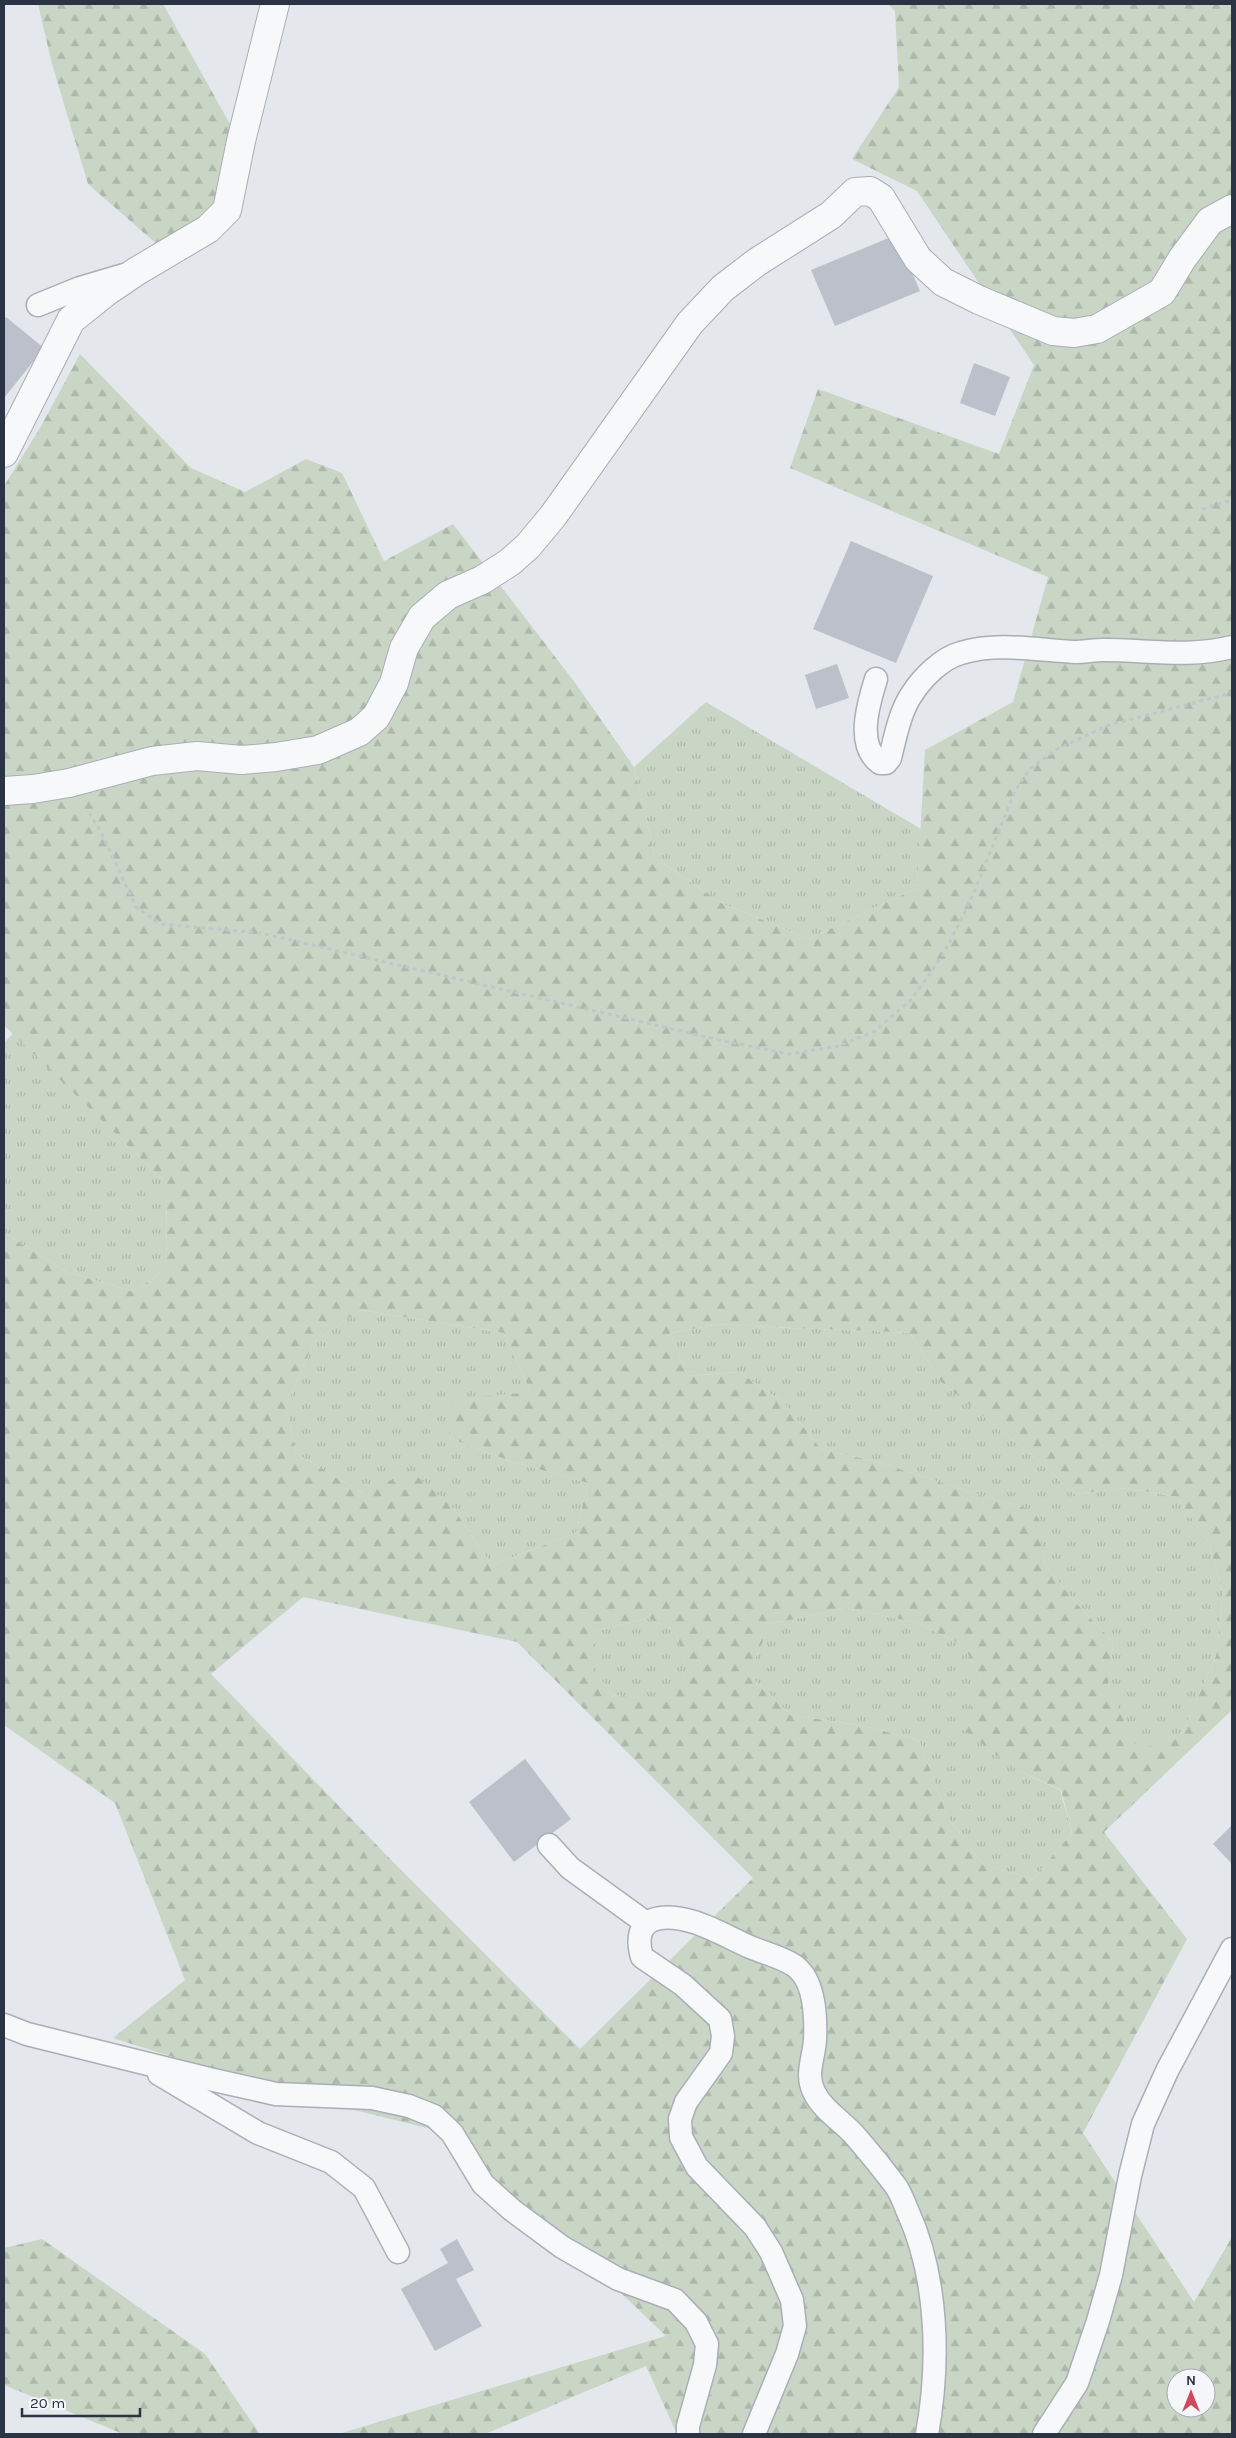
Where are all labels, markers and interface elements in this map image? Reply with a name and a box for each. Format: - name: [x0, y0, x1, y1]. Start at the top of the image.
- north arrow: [1166, 2368, 1216, 2418]
- text: N: [1186, 2372, 1196, 2389]
- scale bar: [22, 2386, 140, 2418]
- text: 20 m: [30, 2394, 65, 2412]

